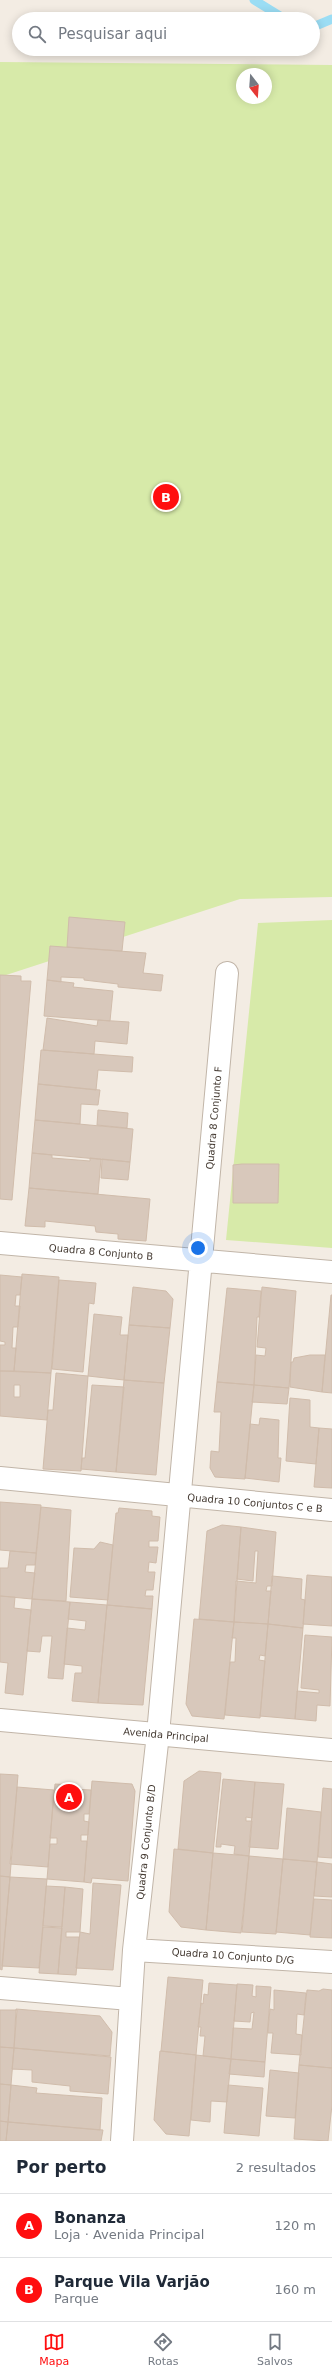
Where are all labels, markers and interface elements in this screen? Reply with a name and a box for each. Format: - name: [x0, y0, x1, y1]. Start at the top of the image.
- search box: [12, 12, 320, 56]
- icon: search: [26, 23, 48, 45]
- text: Pesquisar aqui: [58, 25, 167, 43]
- north arrow: [236, 68, 272, 104]
- pin: B: [153, 482, 179, 512]
- street label: Quadra 8 Conjunto F: [204, 1066, 224, 1170]
- your location: [188, 1238, 208, 1258]
- street label: Quadra 8 Conjunto B: [48, 1242, 154, 1262]
- street label: Quadra 10 Conjuntos C e B: [187, 1492, 323, 1514]
- street label: Avenida Principal: [123, 1726, 209, 1744]
- pin: A: [56, 1782, 82, 1812]
- street label: Quadra 9 Conjunto B/D: [134, 1784, 158, 1900]
- street label: Quadra 10 Conjunto D/G: [171, 1946, 295, 1966]
- text: Por perto: [16, 2157, 106, 2177]
- text: 2 resultados: [236, 2160, 316, 2175]
- text: Bonanza: [54, 2209, 126, 2227]
- text: A: [24, 2218, 34, 2233]
- text: 120 m: [274, 2218, 316, 2233]
- text: Loja · Avenida Principal: [54, 2227, 204, 2242]
- text: Parque Vila Varjão: [54, 2273, 210, 2291]
- text: B: [24, 2282, 34, 2297]
- text: 160 m: [274, 2282, 316, 2297]
- text: Parque: [54, 2291, 99, 2306]
- tab: Mapa: [39, 2331, 69, 2368]
- tab: Rotas: [148, 2331, 178, 2368]
- tab: Salvos: [257, 2331, 293, 2368]

